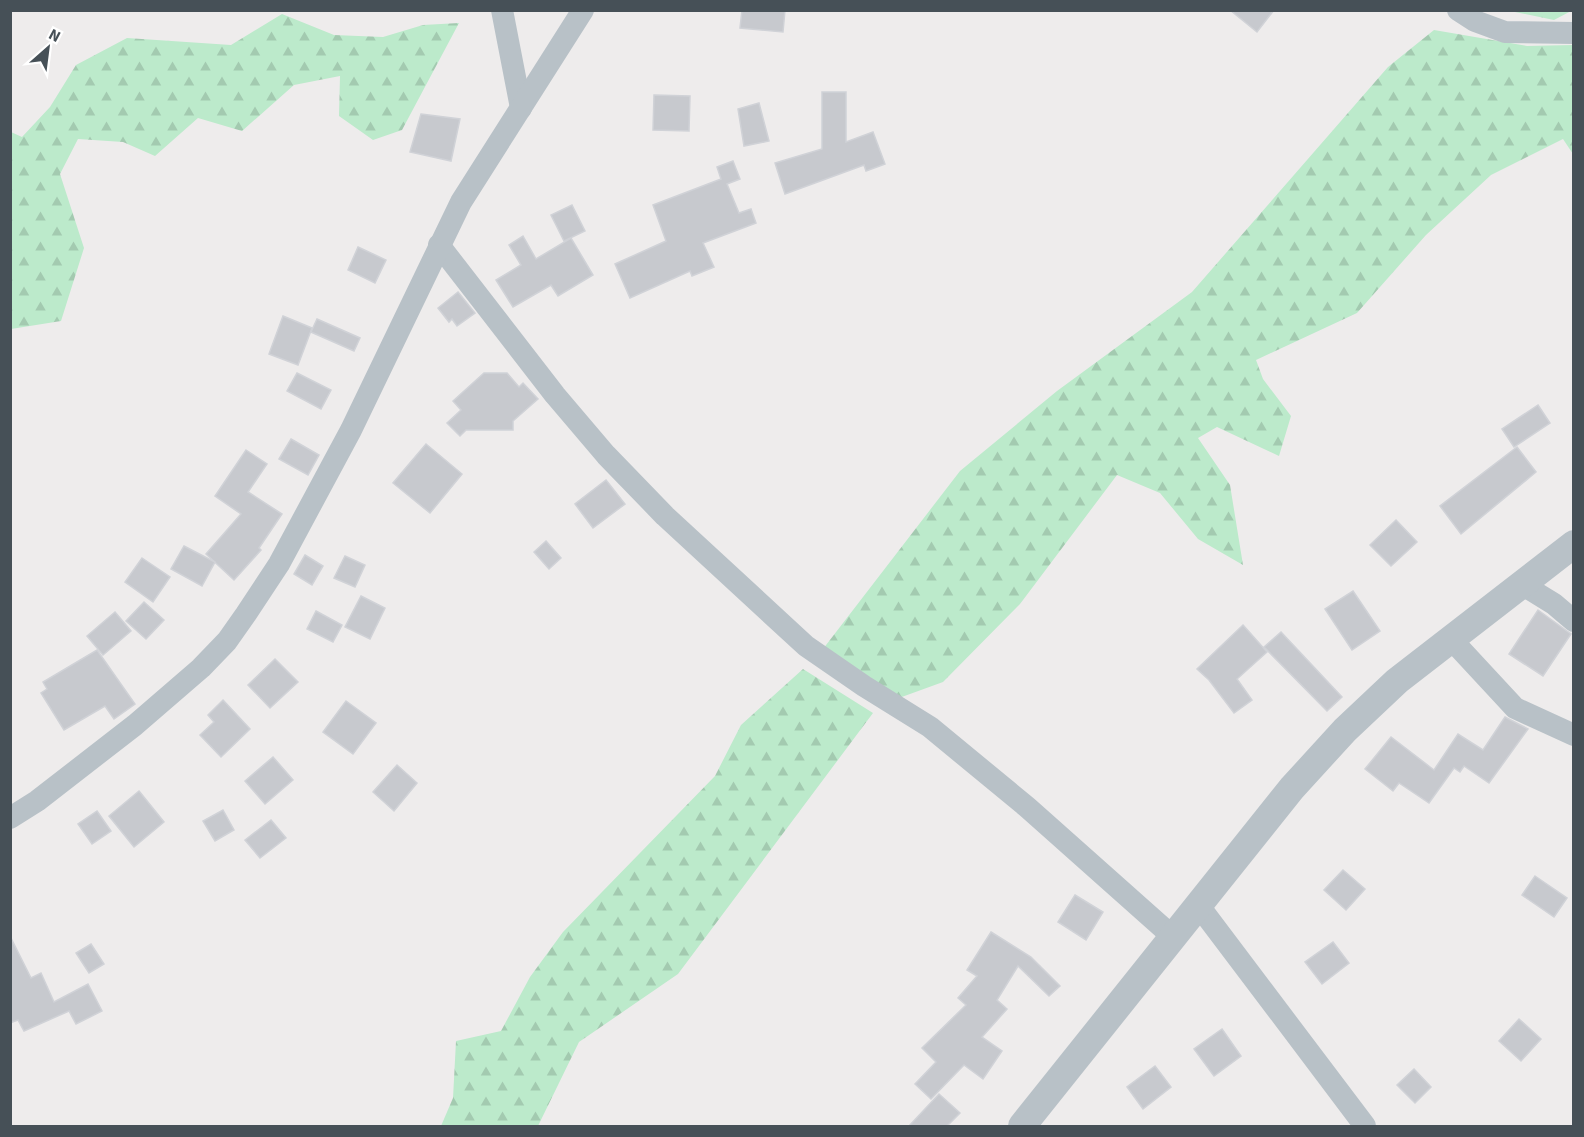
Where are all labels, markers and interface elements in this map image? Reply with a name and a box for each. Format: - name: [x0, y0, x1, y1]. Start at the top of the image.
- north arrow: [18, 18, 78, 78]
- text: N: [45, 23, 64, 48]

